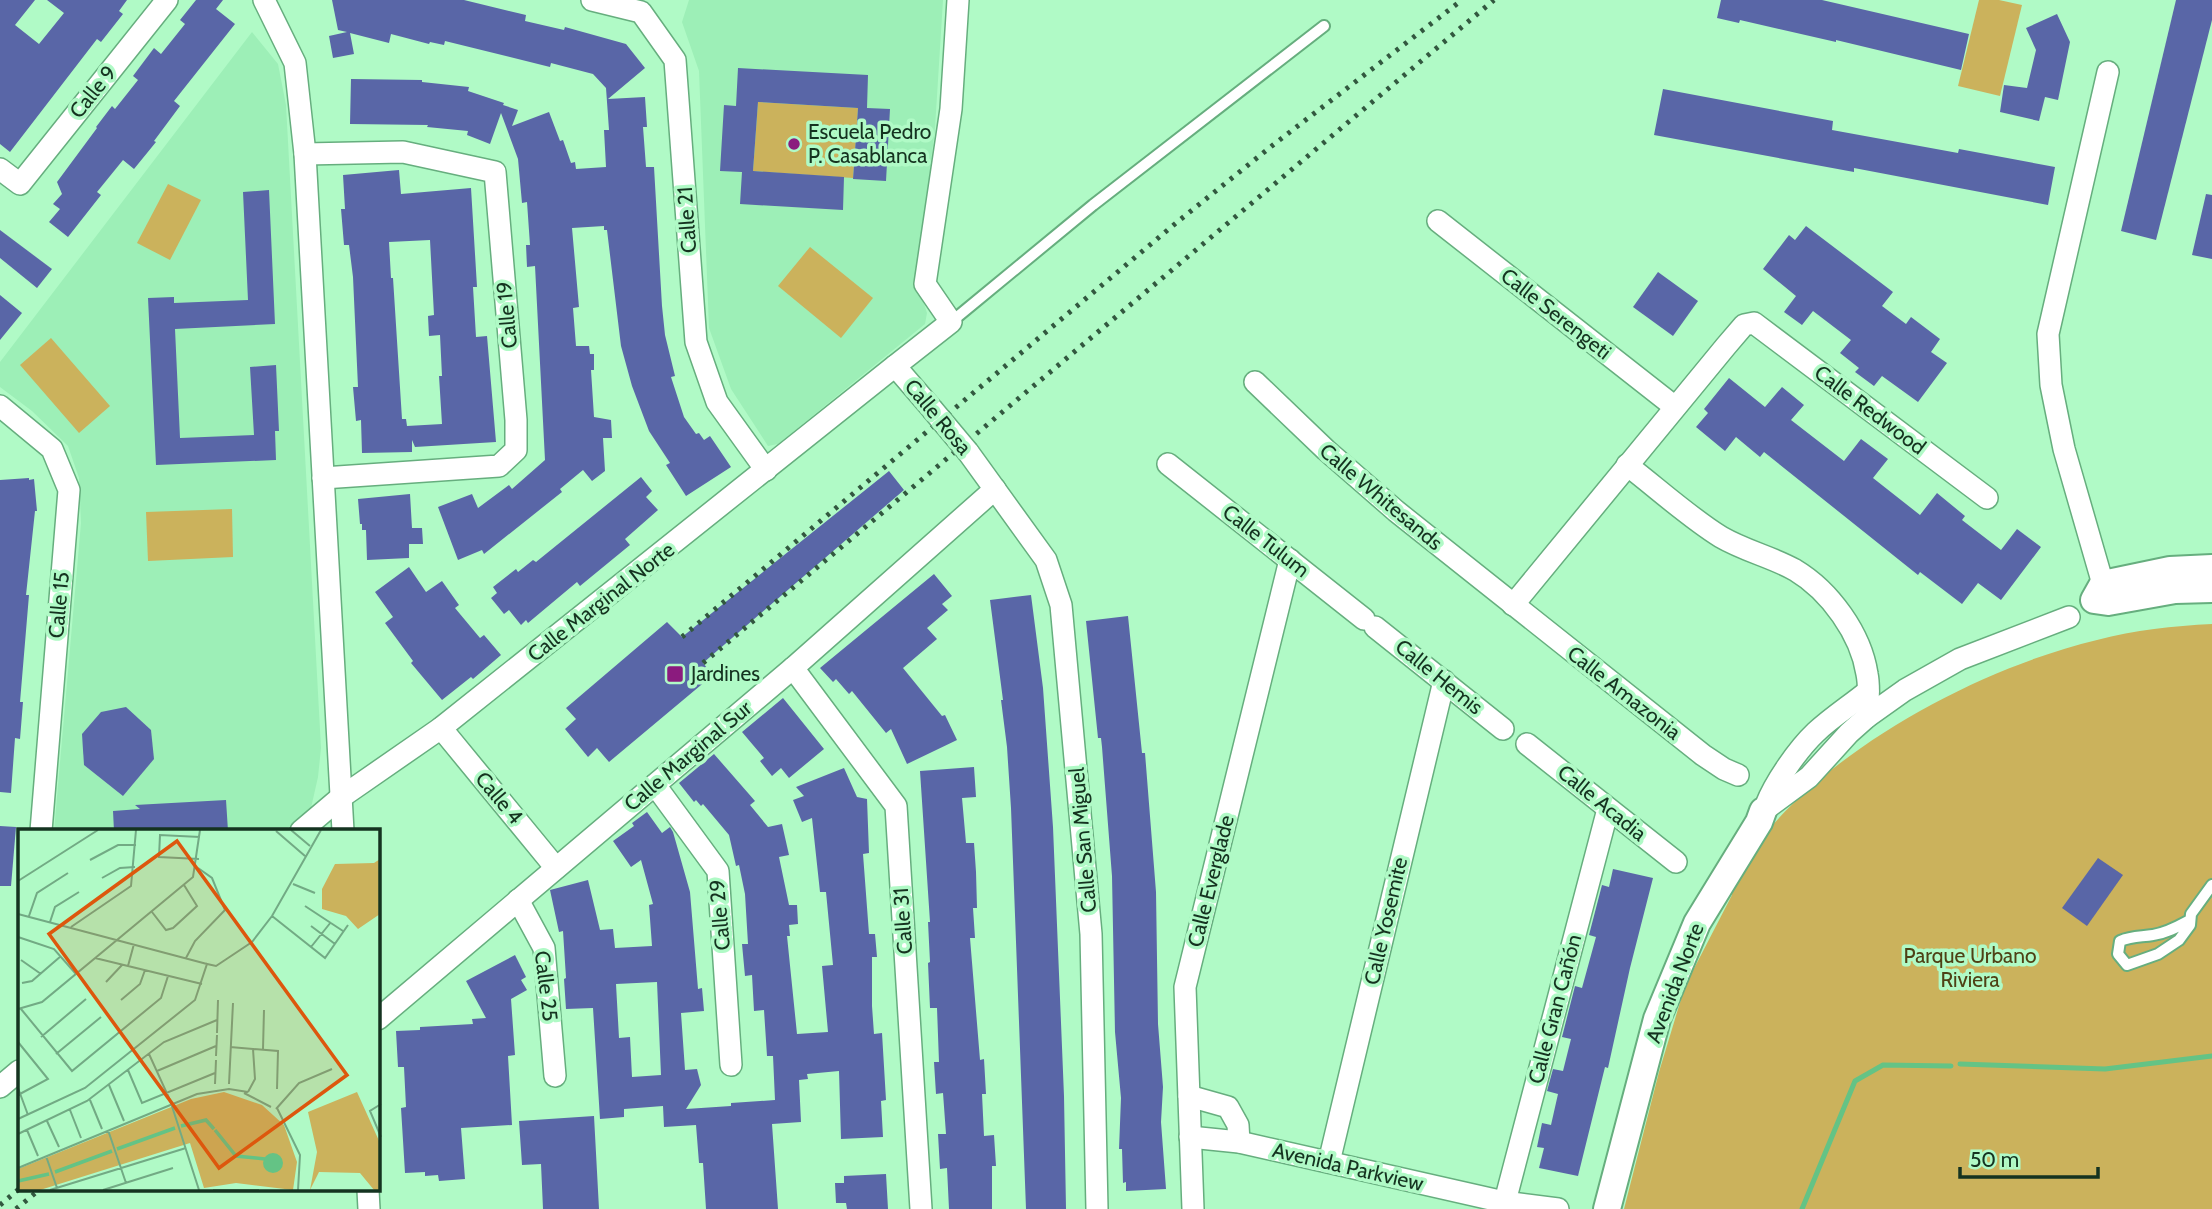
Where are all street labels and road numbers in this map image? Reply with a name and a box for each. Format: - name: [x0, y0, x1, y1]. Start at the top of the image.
- street label: Calle 9: [64, 60, 121, 123]
- street label: Calle 21: [672, 186, 701, 254]
- street label: Calle Serengeti: [1496, 263, 1616, 364]
- street label: Calle 19: [491, 281, 522, 350]
- street label: Calle Redwood: [1810, 360, 1931, 460]
- street label: Calle Rosa: [900, 374, 977, 460]
- street label: Calle Whitesands: [1315, 438, 1448, 555]
- street label: Calle Tulum: [1218, 499, 1315, 582]
- street label: Calle Marginal Norte: [522, 536, 679, 667]
- street label: Calle 15: [43, 571, 74, 639]
- street label: Calle Hemis: [1391, 634, 1488, 720]
- street label: Calle Amazonia: [1563, 641, 1686, 745]
- street label: Calle Marginal Sur: [619, 695, 757, 816]
- street label: Calle Acadia: [1553, 759, 1652, 846]
- street label: Calle 4: [470, 766, 528, 829]
- street label: Calle San Miguel: [1064, 766, 1101, 914]
- street label: Calle Everglade: [1182, 812, 1239, 949]
- street label: Calle Yosemite: [1359, 854, 1412, 987]
- street label: Calle 29: [704, 878, 735, 952]
- street label: Calle 31: [888, 887, 917, 955]
- street label: Avenida Norte: [1640, 919, 1709, 1046]
- street label: Calle Gran Cañón: [1523, 932, 1586, 1086]
- street label: Calle 25: [530, 949, 563, 1023]
- street label: Avenida Parkview: [1270, 1137, 1426, 1196]

